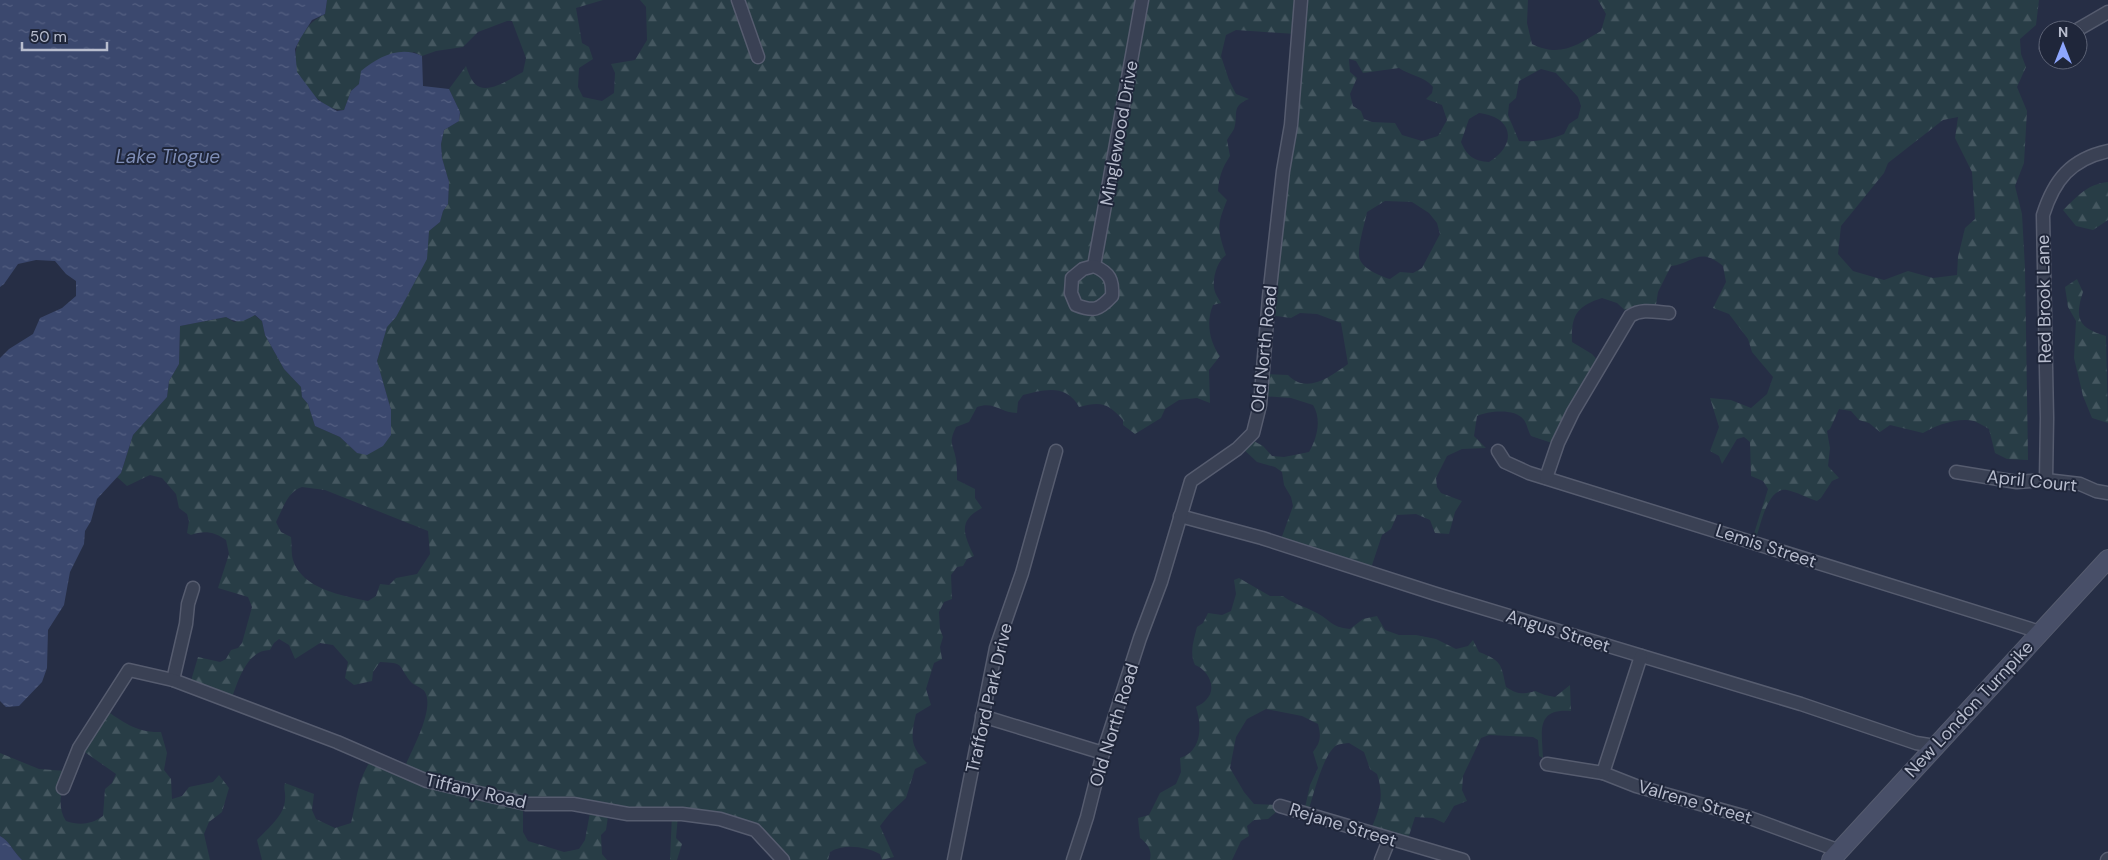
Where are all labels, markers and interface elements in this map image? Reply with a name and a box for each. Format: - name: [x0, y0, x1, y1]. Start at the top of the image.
- scale bar: [22, 20, 108, 52]
- north arrow: [2038, 20, 2088, 70]
- text: N: [2058, 23, 2068, 41]
- text: 50 m: [30, 27, 67, 47]
- street label: Minglewood Drive: [1094, 58, 1144, 208]
- water label: Lake Tiogue: [116, 144, 220, 169]
- street label: Red Brook Lane: [2031, 234, 2057, 364]
- street label: Old North Road: [1245, 284, 1283, 414]
- street label: April Court: [1986, 464, 2078, 498]
- street label: Lemis Street: [1713, 518, 1819, 574]
- street label: Angus Street: [1503, 604, 1613, 658]
- street label: Trafford Park Drive: [960, 621, 1018, 775]
- street label: New London Turnpike: [1899, 635, 2039, 783]
- street label: Old North Road: [1084, 660, 1144, 790]
- street label: Tiffany Road: [423, 768, 529, 814]
- street label: Valrene Street: [1635, 774, 1755, 830]
- street label: Rejane Street: [1286, 797, 1400, 853]

